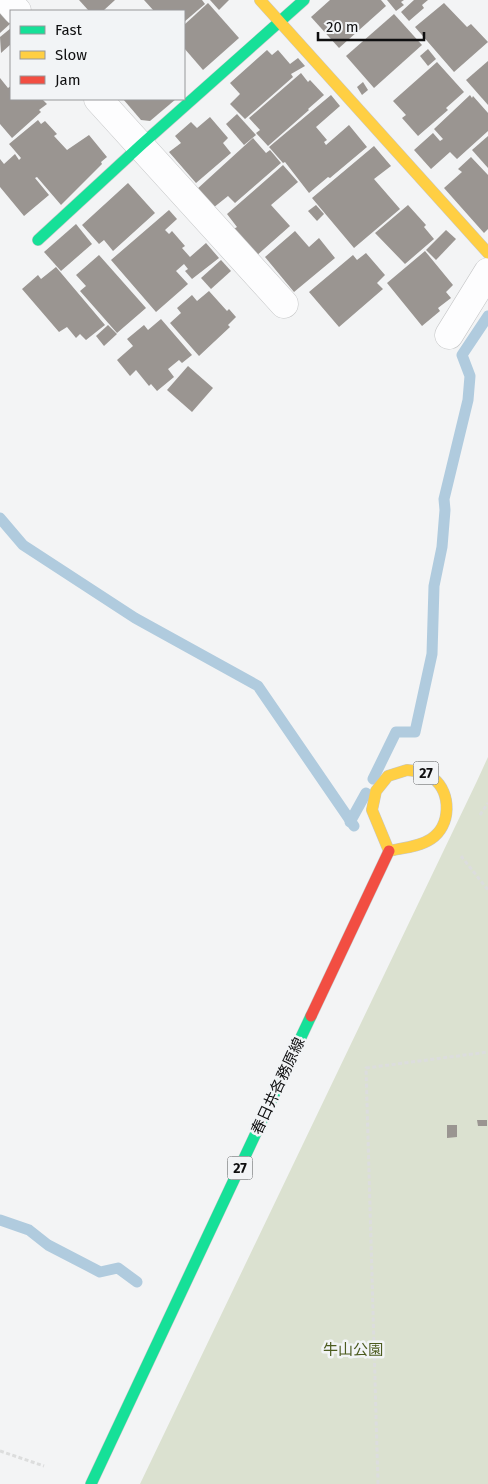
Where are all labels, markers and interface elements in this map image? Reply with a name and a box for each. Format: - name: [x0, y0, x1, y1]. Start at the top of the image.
- legend: [10, 10, 185, 100]
- scale bar: [318, 10, 424, 42]
- text: 20 m: [326, 18, 359, 36]
- text: Fast: [55, 21, 82, 39]
- text: Slow: [55, 46, 87, 64]
- text: Jam: [55, 71, 81, 89]
- road number: 27: [414, 761, 438, 784]
- street label: 春日井各務原線: [248, 1035, 308, 1137]
- road number: 27: [228, 1156, 252, 1180]
- park label: 牛山公園: [323, 1341, 383, 1359]

